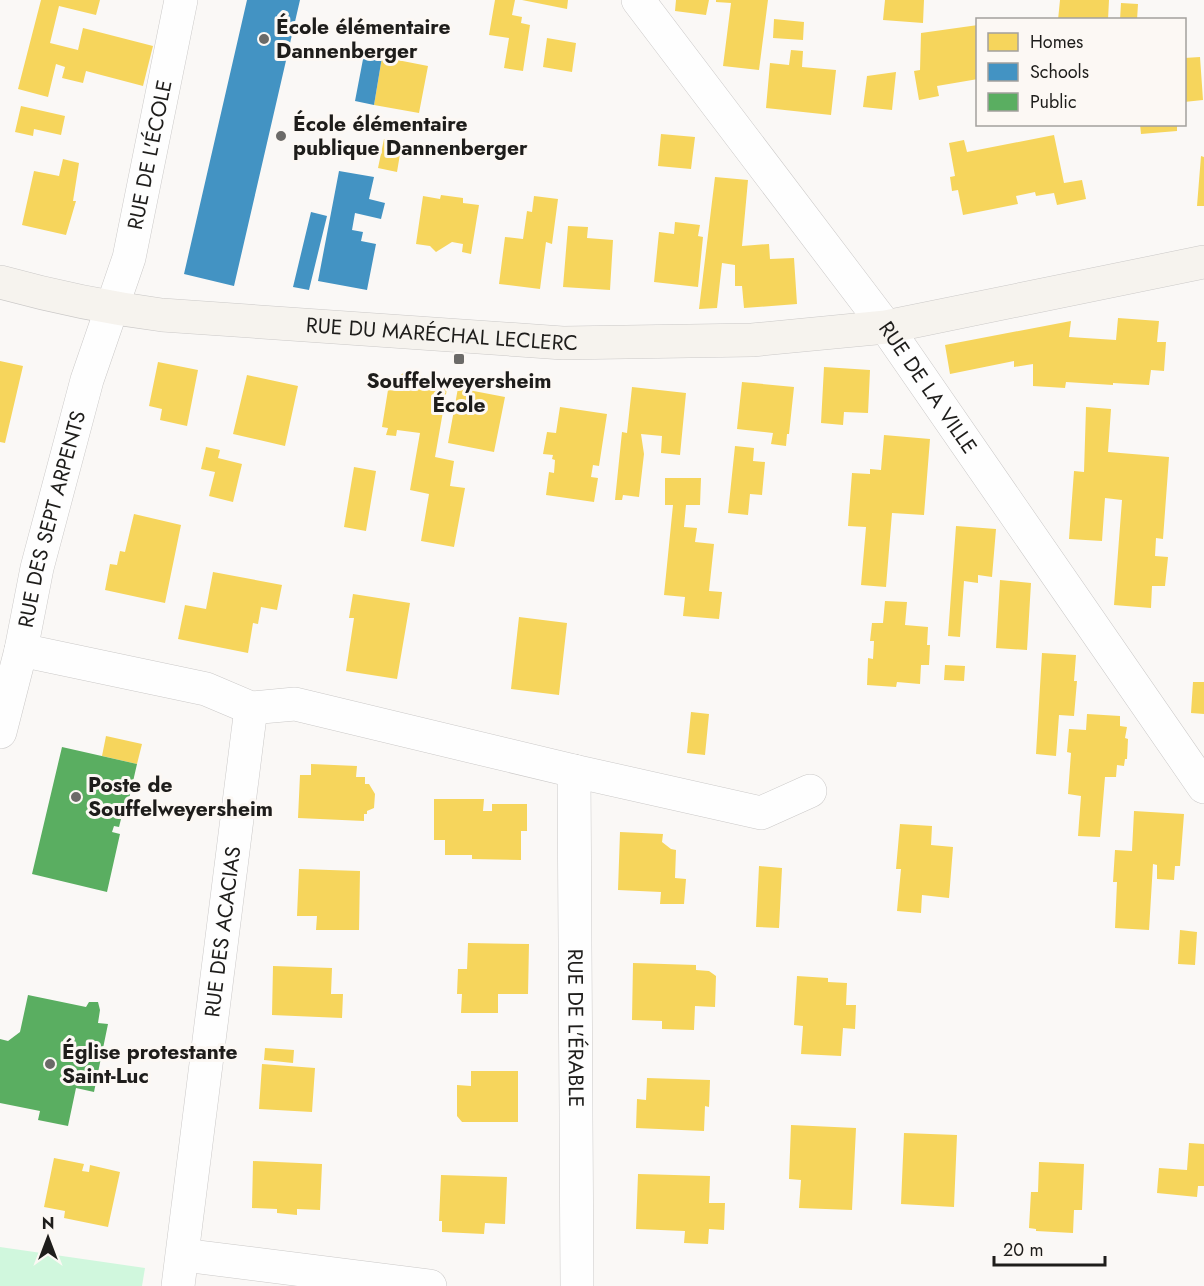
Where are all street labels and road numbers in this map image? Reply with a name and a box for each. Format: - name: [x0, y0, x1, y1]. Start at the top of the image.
- street label: RUE DE L'ÉCOLE: [120, 77, 180, 232]
- street label: RUE DU MARÉCHAL LECLERC: [305, 310, 578, 358]
- street label: RUE DE LA VILLE: [872, 315, 984, 460]
- street label: RUE DES SEPT ARPENTS: [11, 407, 93, 630]
- street label: RUE DES ACACIAS: [197, 845, 248, 1019]
- street label: RUE DE L'ÉRABLE: [560, 949, 591, 1107]

